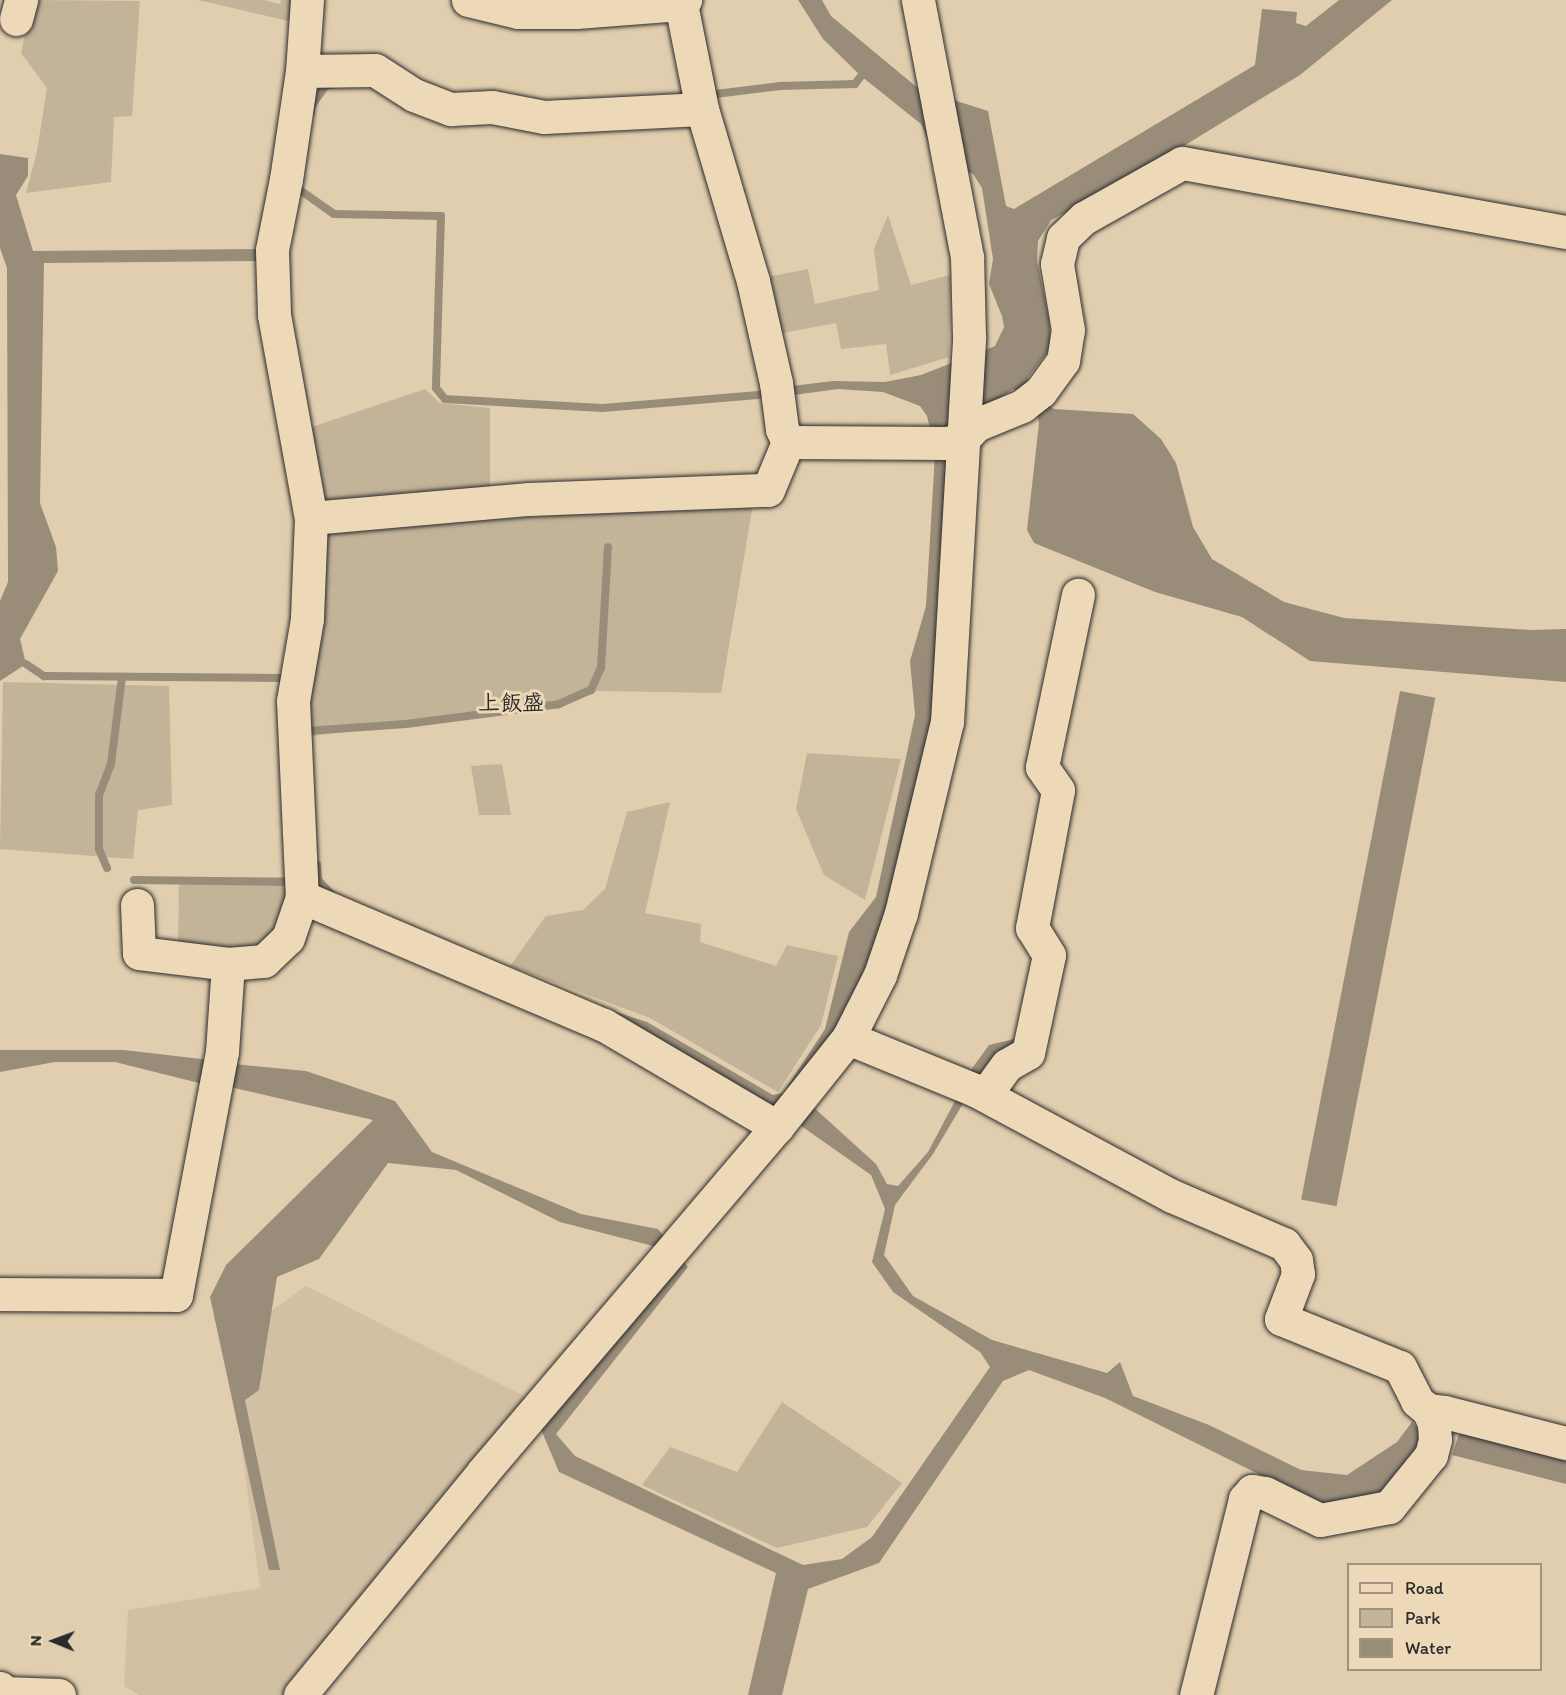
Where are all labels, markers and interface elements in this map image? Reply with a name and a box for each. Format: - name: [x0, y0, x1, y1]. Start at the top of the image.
- district label: 上飯盛: [478, 690, 544, 716]
- legend: [1347, 1563, 1542, 1671]
- text: Road: [1405, 1577, 1444, 1599]
- text: Park: [1405, 1607, 1440, 1629]
- north arrow: [24, 1611, 84, 1671]
- text: N: [26, 1635, 45, 1646]
- text: Water: [1405, 1637, 1451, 1659]

